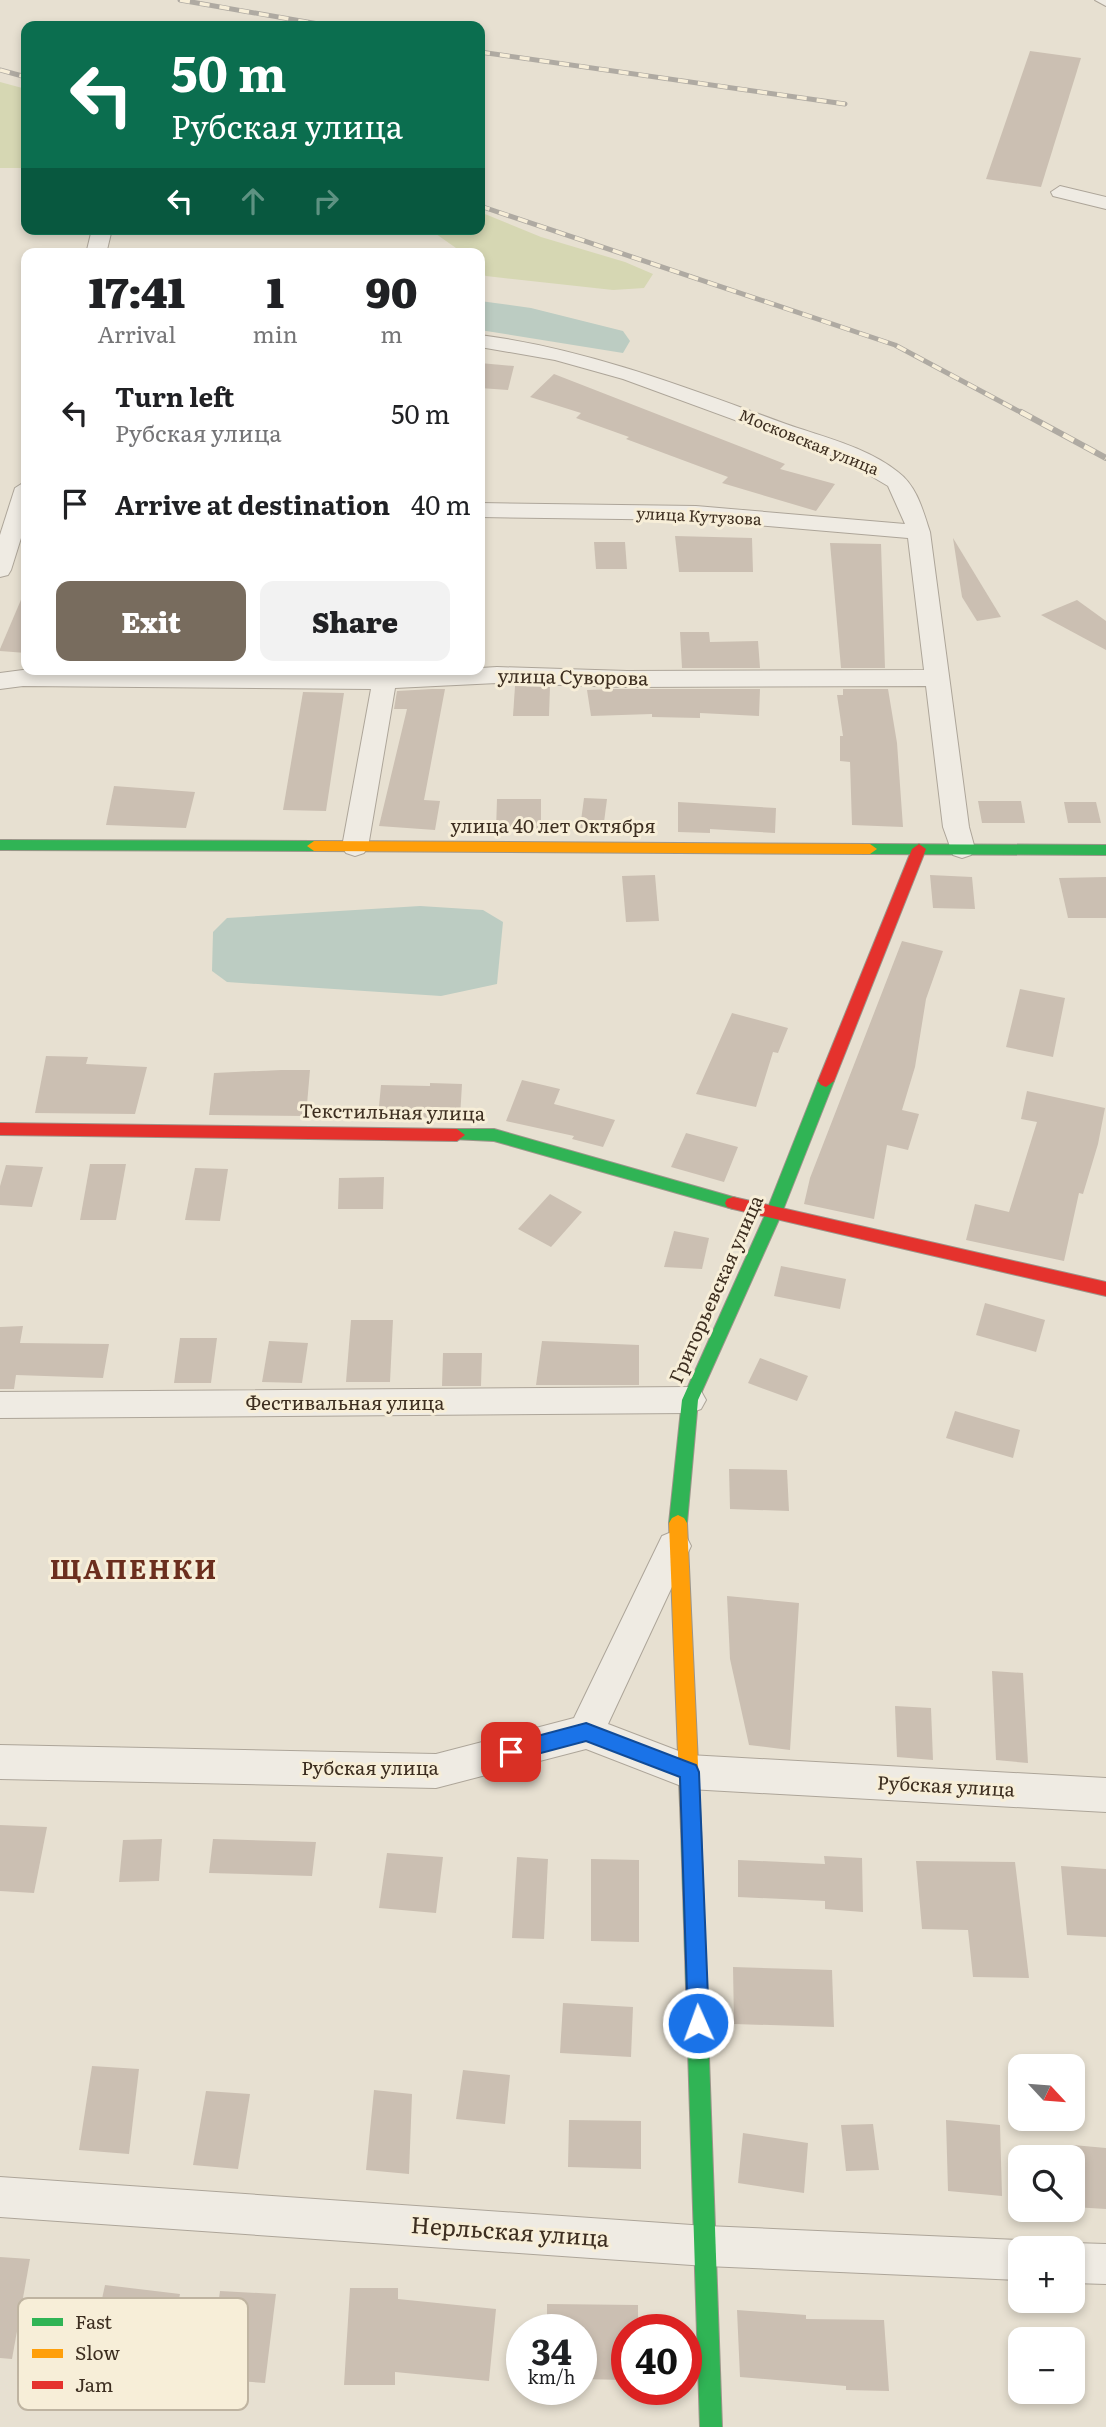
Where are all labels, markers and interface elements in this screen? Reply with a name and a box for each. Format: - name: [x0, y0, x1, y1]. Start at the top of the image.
- text: 50 m: [171, 34, 287, 107]
- icon: left: [56, 49, 147, 140]
- text: Рубская улица: [171, 101, 403, 149]
- icon: left: [161, 182, 199, 220]
- icon: ahead: [234, 182, 272, 220]
- icon: right: [307, 182, 345, 220]
- text: 17:41: [88, 259, 185, 321]
- text: 1: [266, 259, 284, 321]
- text: 90: [365, 259, 418, 321]
- text: Arrival: [98, 316, 176, 350]
- text: min: [253, 316, 298, 350]
- text: m: [380, 316, 403, 350]
- text: Turn left: [115, 376, 234, 415]
- text: 50 m: [391, 393, 450, 432]
- icon: left: [56, 394, 94, 432]
- street label: Московская улица: [736, 402, 883, 480]
- text: Рубская улица: [115, 415, 282, 449]
- text: Arrive at destination: [115, 484, 390, 523]
- text: 40 m: [411, 484, 471, 523]
- icon: arrive: [56, 485, 94, 523]
- street label: улица Кутузова: [636, 500, 763, 530]
- button: Exit: [56, 581, 246, 661]
- button: Share: [260, 581, 450, 661]
- street label: улица Суворова: [497, 661, 649, 691]
- street label: улица 40 лет Октября: [450, 811, 656, 839]
- street label: Текстильная улица: [299, 1095, 486, 1127]
- street label: Григорьевская улица: [661, 1189, 770, 1387]
- street label: Фестивальная улица: [245, 1388, 445, 1416]
- district label: ЩАПЕНКИ: [50, 1548, 218, 1587]
- pin: [481, 1722, 541, 1782]
- icon: arrive: [492, 1733, 530, 1771]
- street label: Рубская улица: [301, 1753, 440, 1781]
- street label: Рубская улица: [877, 1767, 1016, 1803]
- position arrow: [661, 1986, 735, 2060]
- north arrow: [1008, 2054, 1085, 2132]
- map controls: [1008, 2054, 1085, 2404]
- button: search: [1008, 2145, 1085, 2222]
- street label: Нерльская улица: [410, 2206, 611, 2254]
- button: +: [1008, 2236, 1085, 2313]
- legend: [18, 2298, 248, 2410]
- text: Fast: [75, 2307, 112, 2335]
- speed limit sign: 40: [611, 2314, 702, 2405]
- text: 34: [531, 2324, 572, 2376]
- button: −: [1008, 2327, 1085, 2404]
- text: Slow: [75, 2338, 120, 2366]
- text: km/h: [528, 2363, 575, 2390]
- text: Jam: [75, 2370, 113, 2398]

